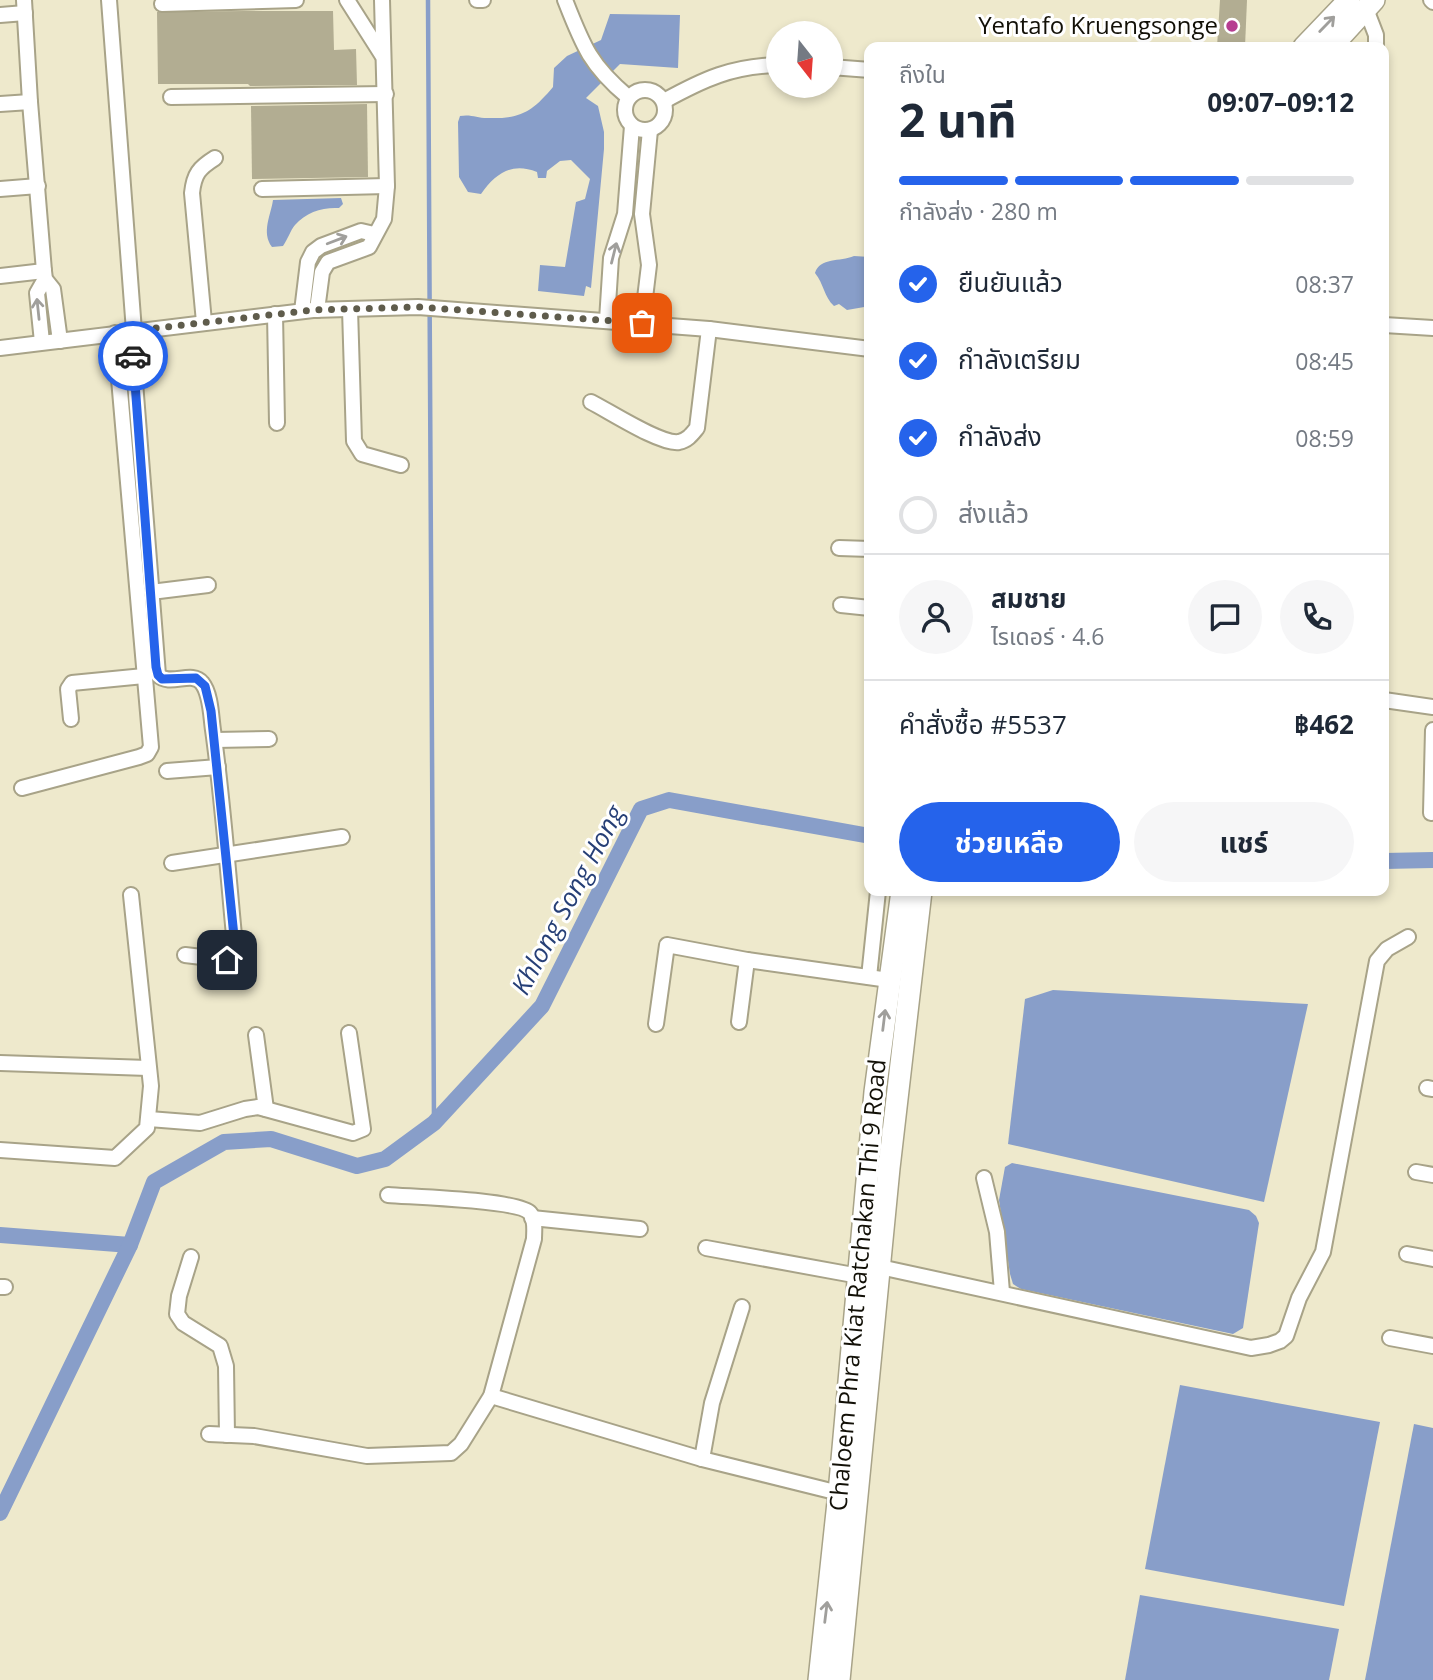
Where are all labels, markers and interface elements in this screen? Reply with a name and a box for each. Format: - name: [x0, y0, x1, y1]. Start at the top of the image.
- place label: Yentafo Kruengsonge: [978, 8, 1218, 41]
- one-way arrow: [1318, 15, 1335, 32]
- marker: Yentafo Kruengsonge: [1224, 18, 1240, 34]
- north arrow: [766, 21, 844, 98]
- map controls: [766, 21, 843, 98]
- text: ถึงใน: [899, 58, 946, 90]
- text: 09:07–09:12: [1207, 84, 1354, 120]
- text: 2 นาที: [899, 88, 1017, 150]
- text: กำลังส่ง · 280 m: [899, 195, 1058, 227]
- one-way arrow: [326, 232, 347, 245]
- one-way arrow: [608, 242, 621, 264]
- text: ยืนยันแล้ว: [958, 264, 1063, 300]
- icon: check: [899, 265, 937, 303]
- text: 08:37: [1295, 268, 1354, 300]
- pin: [612, 293, 672, 353]
- one-way arrow: [32, 299, 45, 321]
- icon: bag: [623, 304, 661, 342]
- courier: [98, 321, 168, 391]
- icon: car: [114, 337, 152, 375]
- text: กำลังเตรียม: [958, 341, 1081, 377]
- icon: check: [899, 342, 937, 380]
- text: 08:45: [1295, 345, 1354, 377]
- text: กำลังส่ง: [958, 418, 1042, 454]
- icon: check: [899, 419, 937, 457]
- text: 08:59: [1295, 422, 1354, 454]
- text: ส่งแล้ว: [958, 495, 1029, 531]
- button: person: [899, 580, 973, 654]
- text: สมชาย: [991, 580, 1067, 616]
- button: chat: [1188, 580, 1262, 654]
- button: phone: [1280, 580, 1354, 654]
- text: ไรเดอร์ · 4.6: [991, 620, 1104, 652]
- text: คำสั่งซื้อ #5537: [899, 706, 1067, 742]
- text: ฿462: [1294, 706, 1354, 742]
- water label: Khlong Song Hong: [502, 797, 633, 1001]
- button: ช่วยเหลือ: [899, 802, 1120, 882]
- button: แชร์: [1134, 802, 1354, 882]
- pin: [197, 930, 257, 990]
- icon: home: [208, 941, 246, 979]
- one-way arrow: [877, 1009, 890, 1032]
- street label: Chaloem Phra Kiat Ratchakan Thi 9 Road: [820, 1057, 893, 1512]
- one-way arrow: [820, 1601, 833, 1624]

